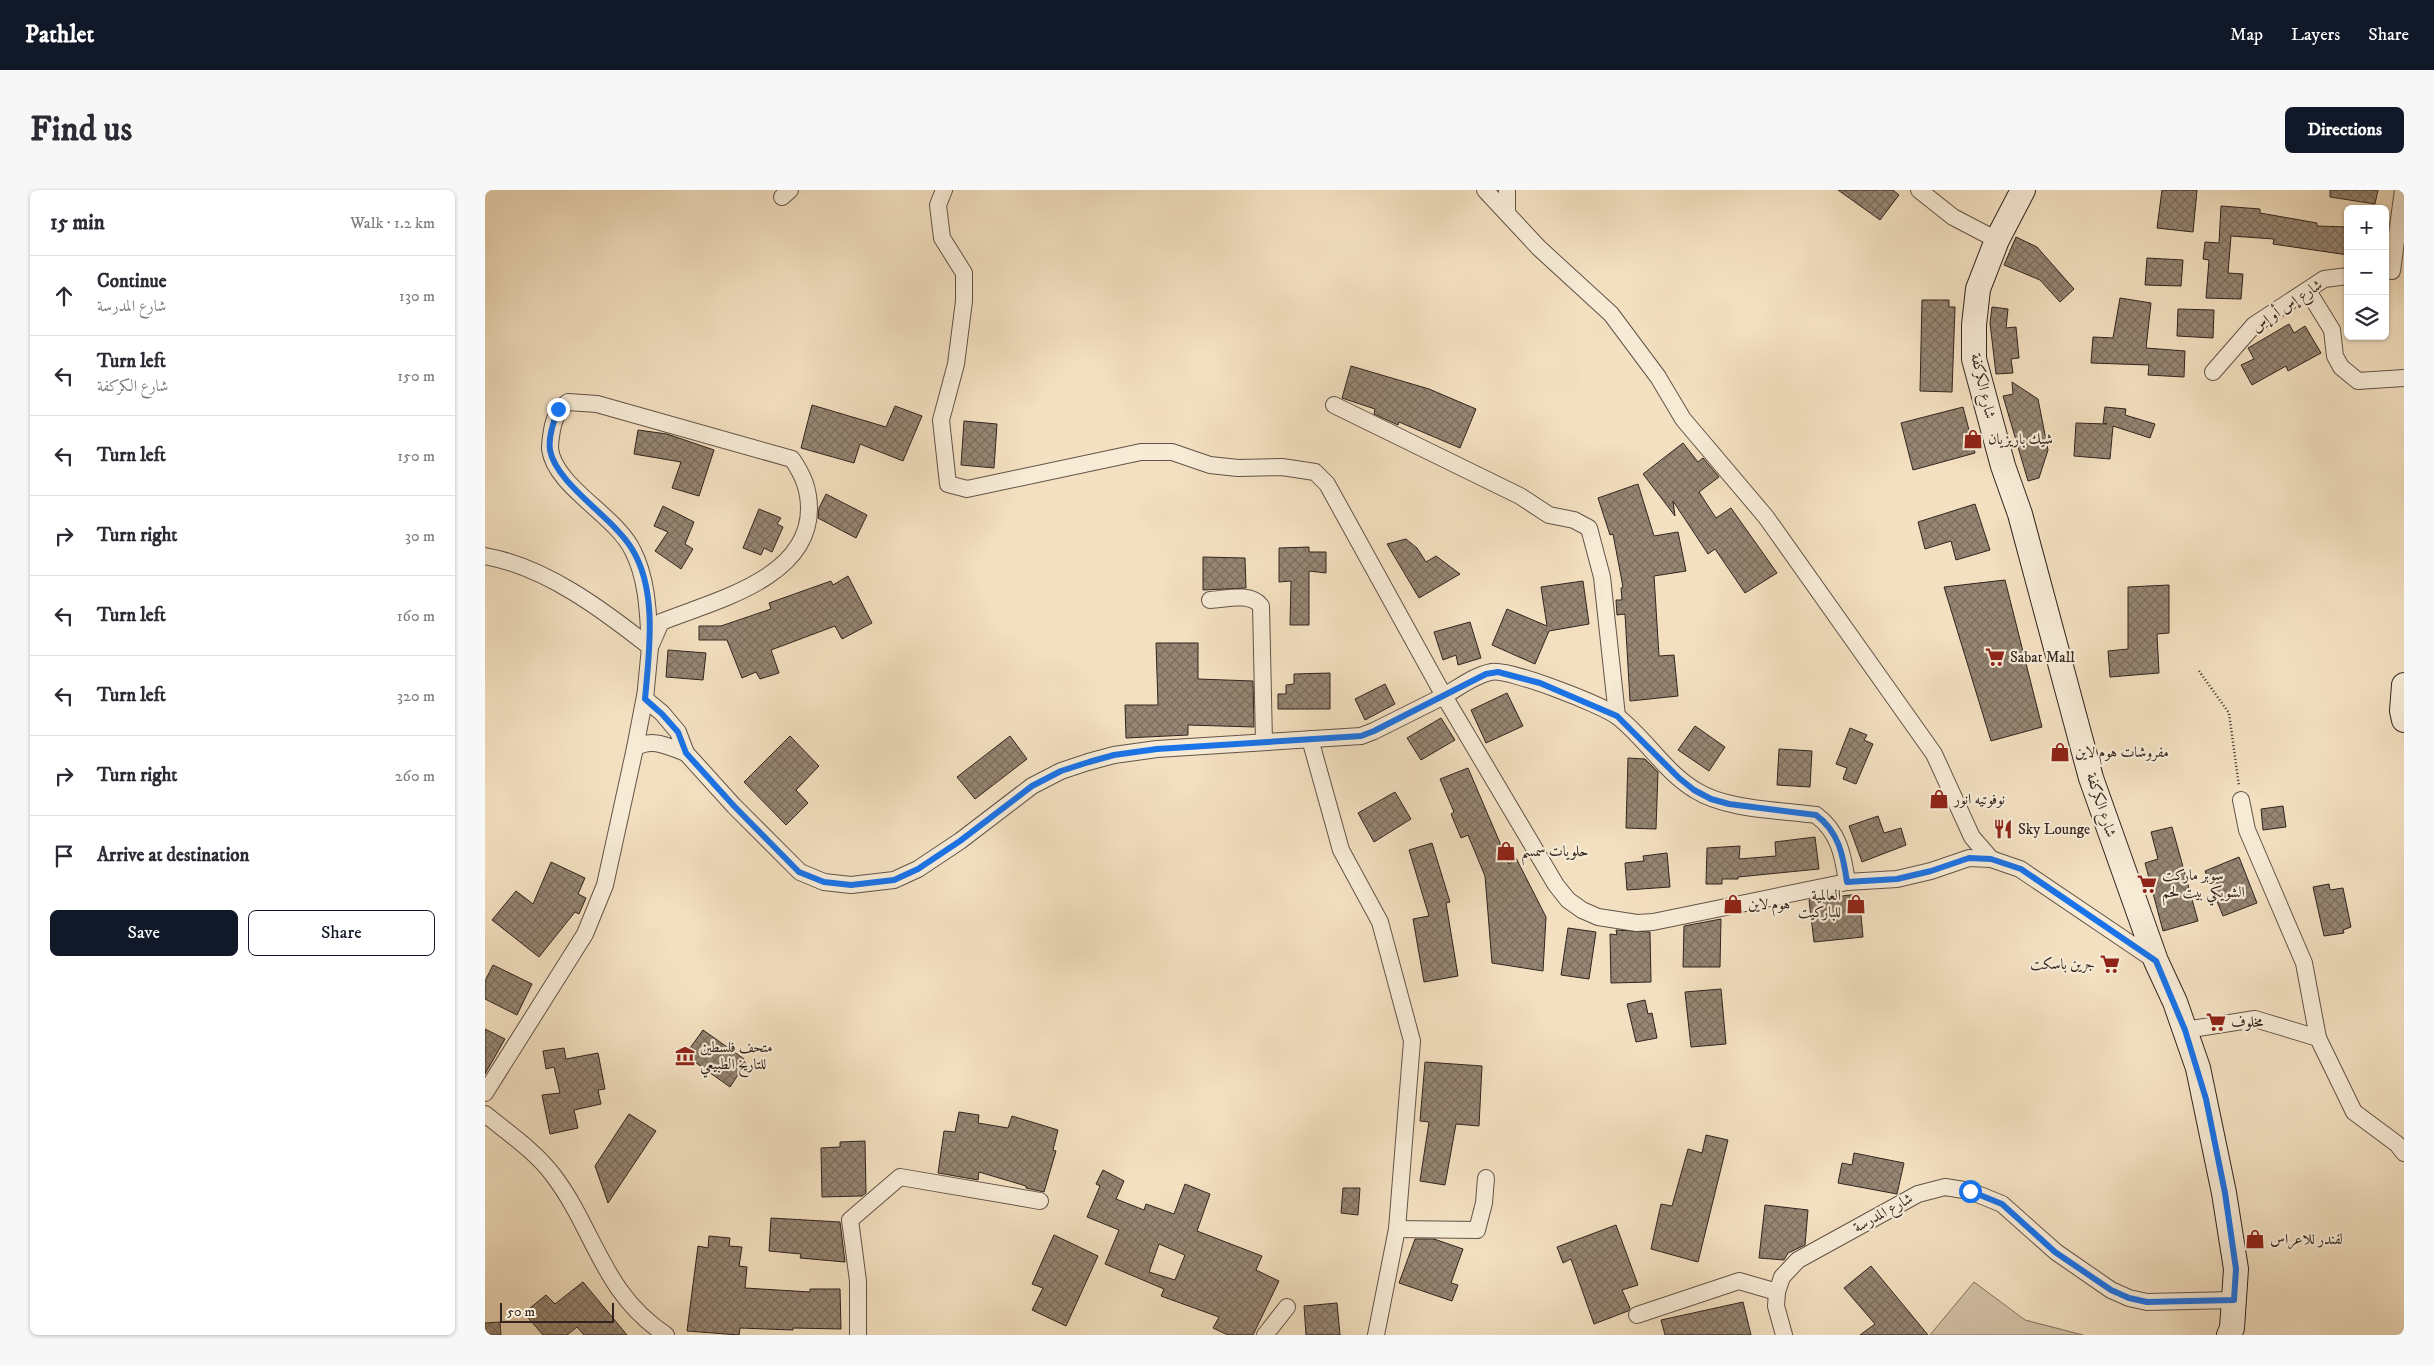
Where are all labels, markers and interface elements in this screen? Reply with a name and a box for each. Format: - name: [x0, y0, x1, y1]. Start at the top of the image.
- text: Pathlet: [25, 20, 94, 50]
- text: Map: [2230, 24, 2263, 46]
- text: Layers: [2291, 24, 2340, 46]
- text: Share: [2368, 24, 2409, 46]
- button: Directions: [2285, 107, 2404, 153]
- text: Find us: [30, 108, 132, 152]
- map controls: [2344, 205, 2389, 340]
- button: +: [2344, 205, 2389, 250]
- text: 15 min: [50, 210, 105, 236]
- text: Walk · 1.2 km: [350, 213, 435, 233]
- button: −: [2344, 250, 2389, 295]
- text: Continue: [97, 270, 167, 293]
- street label: شارع إس أو إس: [2247, 274, 2328, 339]
- icon: ahead: [50, 282, 78, 310]
- text: 130 m: [399, 286, 435, 306]
- button: layers: [2344, 295, 2389, 340]
- text: شارع المدرسة: [97, 296, 166, 316]
- text: Turn left: [97, 350, 166, 373]
- street label: شارع الكركفة: [1963, 351, 2000, 421]
- icon: left: [50, 362, 78, 390]
- text: 150 m: [397, 366, 435, 386]
- text: شارع الكركفة: [97, 376, 168, 396]
- route end: [547, 398, 570, 421]
- shop icon: شيك باريزيان: [1962, 428, 1984, 450]
- place label: شيك باريزيان: [1988, 430, 2053, 449]
- icon: left: [50, 442, 78, 470]
- text: Turn left: [97, 444, 166, 467]
- text: 150 m: [397, 446, 435, 466]
- icon: right: [50, 522, 78, 550]
- text: Turn right: [97, 524, 177, 547]
- text: 30 m: [405, 526, 435, 546]
- icon: left: [50, 602, 78, 630]
- text: Turn left: [97, 604, 166, 627]
- text: 160 m: [397, 606, 435, 626]
- supermarket icon: Sabat Mall: [1984, 646, 2006, 668]
- place label: Sabat Mall: [2010, 648, 2075, 667]
- icon: left: [50, 682, 78, 710]
- text: Turn left: [97, 684, 166, 707]
- text: 320 m: [397, 686, 435, 706]
- shop icon: مفروشات هوم لاين: [2049, 741, 2071, 763]
- place label: مفروشات هوم لاين: [2075, 743, 2169, 765]
- icon: right: [50, 762, 78, 790]
- text: Turn right: [97, 764, 177, 787]
- text: 260 m: [395, 766, 435, 786]
- street label: شارع الكركفة: [2079, 770, 2120, 841]
- shop icon: نوفوتيه انور: [1928, 788, 1950, 810]
- place label: نوفوتيه انور: [1952, 790, 2005, 809]
- restaurant icon: Sky Lounge: [1992, 818, 2014, 840]
- place label: Sky Lounge: [2018, 820, 2090, 839]
- shop icon: حلويات سمسم: [1495, 840, 1517, 862]
- icon: arrive: [50, 842, 78, 870]
- place label: حلويات سمسم: [1521, 842, 1589, 866]
- text: Arrive at destination: [97, 844, 249, 867]
- place label: سوبر ماركت الشويكي بيت لحم: [2162, 866, 2245, 906]
- supermarket icon: سوبر ماركت الشويكي بيت لحم: [2136, 873, 2158, 895]
- place label: العالمية للباركيت: [1798, 886, 1841, 922]
- shop icon: هوم لاين: [1722, 893, 1744, 915]
- shop icon: العالمية للباركيت: [1845, 893, 1867, 915]
- place label: هوم لاين: [1748, 895, 1790, 917]
- button: Save: [50, 910, 238, 956]
- button: Share: [248, 910, 435, 956]
- supermarket icon: جرين باسكت: [2099, 953, 2121, 975]
- place label: جرين باسكت: [2030, 955, 2095, 974]
- supermarket icon: مخلوف: [2205, 1011, 2227, 1033]
- place label: مخلوف: [2231, 1013, 2263, 1032]
- place label: متحف فلسطين للتاريخ الطبيعي: [700, 1038, 773, 1078]
- museum icon: متحف فلسطين للتاريخ الطبيعي: [674, 1045, 696, 1067]
- route start: [1959, 1180, 1982, 1203]
- street label: شارع المدرسة: [1850, 1189, 1918, 1240]
- shop icon: لفندر للاعراس: [2244, 1228, 2266, 1250]
- place label: لفندر للاعراس: [2270, 1230, 2343, 1250]
- scale bar: [500, 1300, 614, 1323]
- text: 50 m: [507, 1303, 535, 1321]

